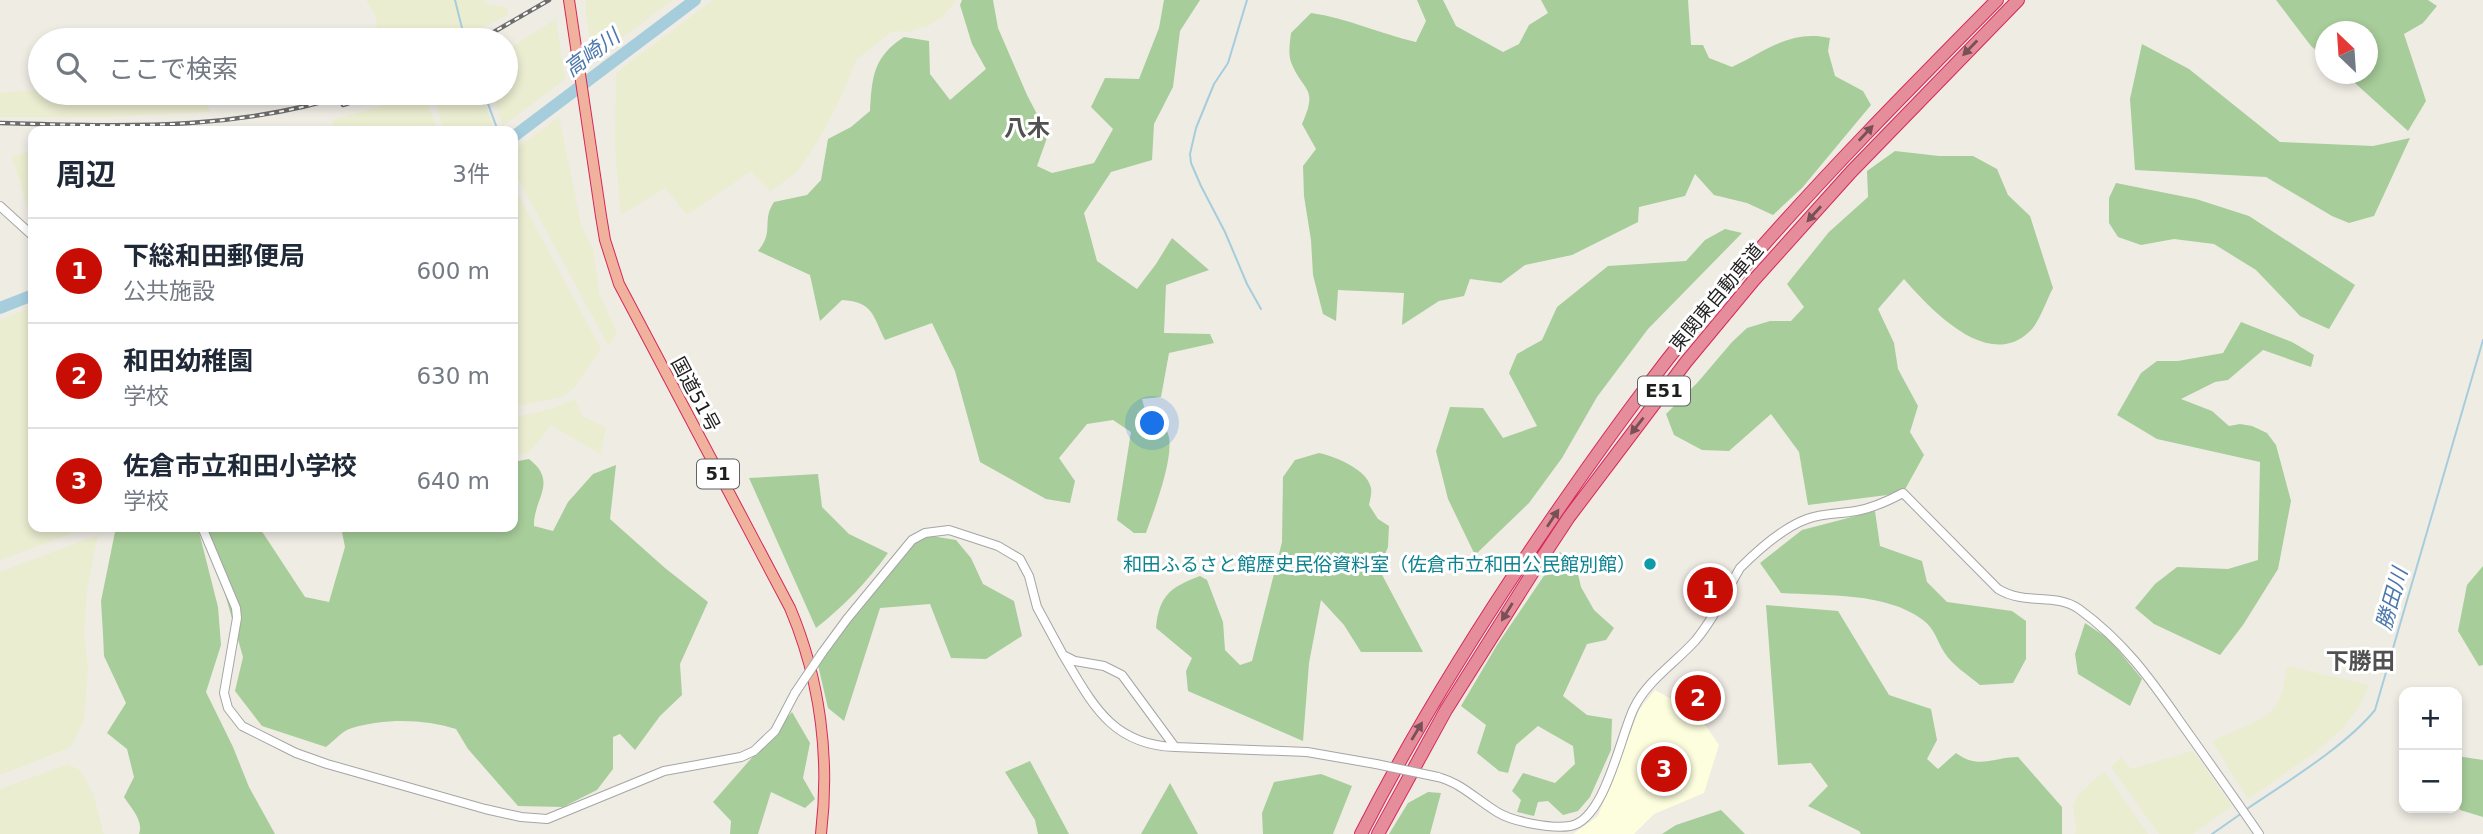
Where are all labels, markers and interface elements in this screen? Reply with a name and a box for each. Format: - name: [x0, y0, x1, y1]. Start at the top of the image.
- north arrow: [2315, 21, 2378, 84]
- water label: 高崎川: [560, 23, 626, 82]
- search box: [28, 28, 518, 105]
- one-way arrow: [1962, 40, 1979, 57]
- icon: search: [52, 48, 90, 86]
- text: ここで検索: [108, 54, 238, 84]
- district label: 八木: [1004, 115, 1050, 141]
- one-way arrow: [1857, 125, 1873, 142]
- text: 周辺: [56, 157, 116, 192]
- text: 3件: [452, 161, 490, 187]
- one-way arrow: [1806, 205, 1822, 223]
- street label: 東関東自動車道: [1665, 239, 1767, 355]
- text: 下総和田郵便局: [123, 241, 305, 271]
- text: 1: [71, 258, 87, 284]
- text: 600 m: [416, 258, 490, 284]
- text: 公共施設: [123, 278, 215, 304]
- text: 和田幼稚園: [123, 346, 253, 376]
- street label: 国道51号: [667, 353, 725, 435]
- text: 2: [71, 363, 87, 389]
- text: 630 m: [416, 363, 490, 389]
- road number: E51: [1638, 376, 1690, 405]
- text: 学校: [123, 383, 169, 409]
- your location: [1135, 406, 1169, 440]
- one-way arrow: [1630, 417, 1645, 435]
- text: 佐倉市立和田小学校: [123, 451, 357, 481]
- road number: 51: [697, 460, 739, 488]
- text: 3: [71, 468, 87, 494]
- text: 640 m: [416, 468, 490, 494]
- text: 学校: [123, 488, 169, 514]
- one-way arrow: [1546, 509, 1559, 528]
- place label: 和田ふるさと館歴史民俗資料室（佐倉市立和田公民館別館）: [1123, 553, 1636, 575]
- marker: 和田ふるさと館歴史民俗資料室（佐倉市立和田公民館別館）: [1642, 556, 1658, 572]
- water label: 勝田川: [2372, 563, 2413, 633]
- pin: 1: [1687, 564, 1733, 616]
- one-way arrow: [1500, 603, 1513, 622]
- district label: 下勝田: [2326, 648, 2395, 674]
- pin: 2: [1675, 672, 1721, 724]
- map controls: [2399, 687, 2462, 813]
- button: +: [2399, 687, 2462, 750]
- one-way arrow: [1411, 721, 1423, 740]
- pin: 3: [1641, 743, 1687, 795]
- button: −: [2399, 750, 2462, 813]

